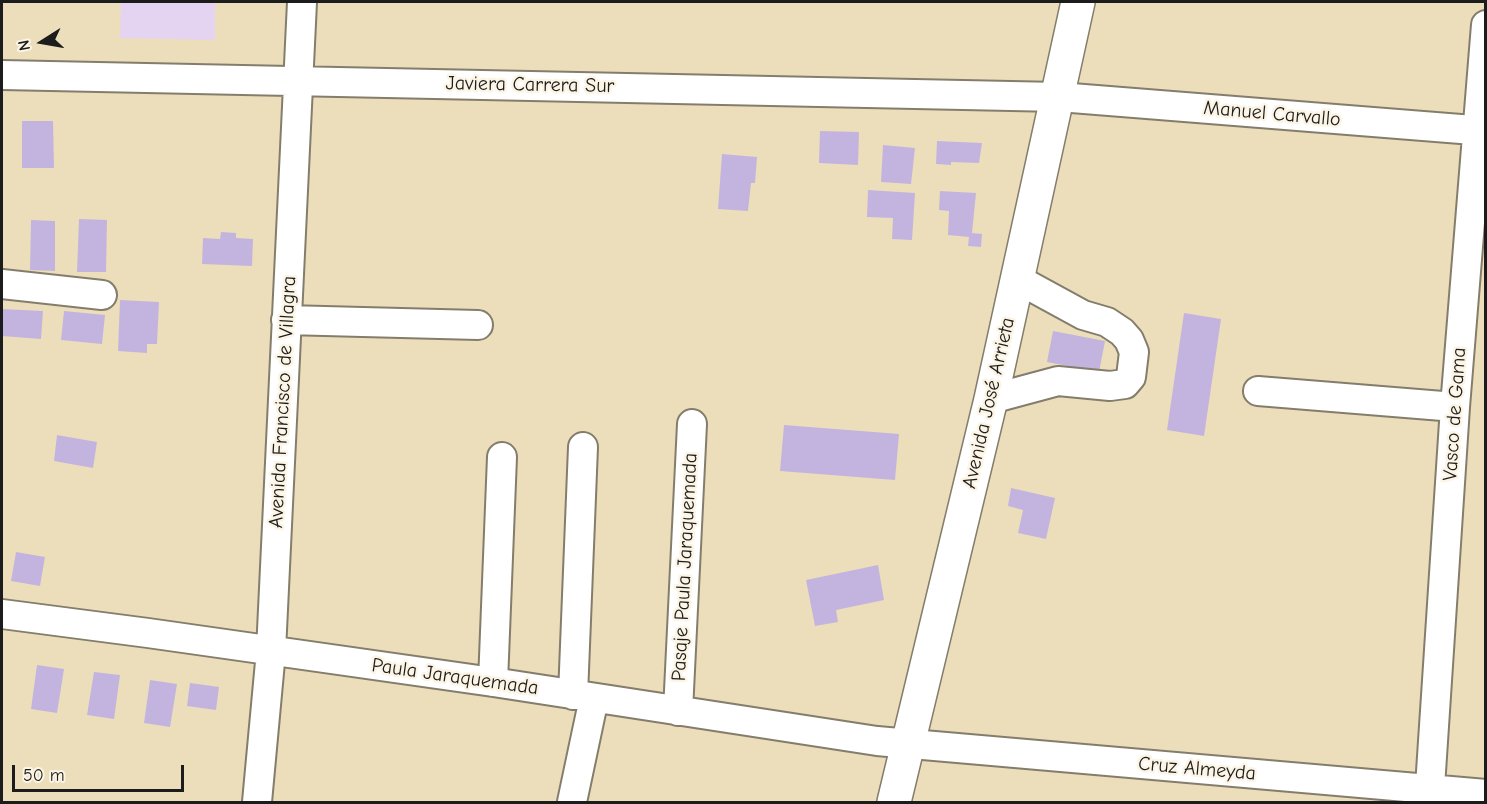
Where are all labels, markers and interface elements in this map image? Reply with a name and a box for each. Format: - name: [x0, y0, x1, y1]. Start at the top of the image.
- north arrow: [12, 12, 72, 72]
- text: N: [15, 39, 34, 52]
- street label: Javiera Carrera Sur: [445, 72, 615, 98]
- street label: Manuel Carvallo: [1202, 96, 1342, 132]
- street label: Avenida Francisco de Villagra: [264, 275, 302, 529]
- street label: Avenida José Arrieta: [958, 315, 1020, 491]
- street label: Vasco de Gama: [1438, 346, 1472, 482]
- street label: Pasaje Paula Jaraquemada: [667, 452, 703, 682]
- street label: Paula Jaraquemada: [370, 653, 540, 701]
- street label: Cruz Almeyda: [1137, 752, 1257, 786]
- scale bar: [15, 753, 188, 791]
- text: 50 m: [23, 765, 65, 786]

